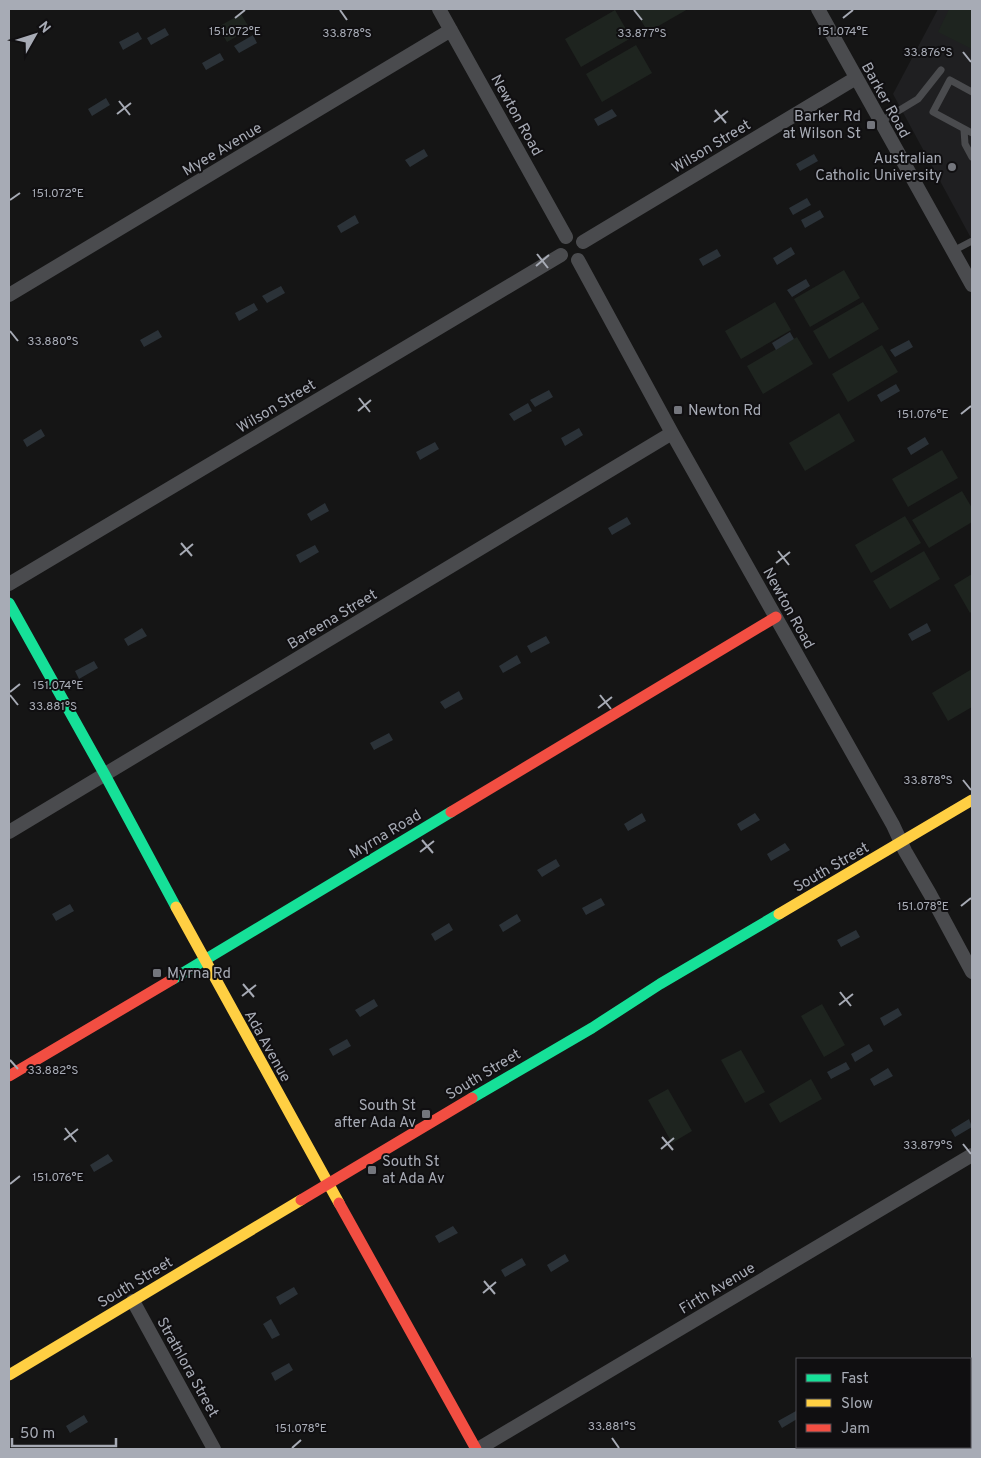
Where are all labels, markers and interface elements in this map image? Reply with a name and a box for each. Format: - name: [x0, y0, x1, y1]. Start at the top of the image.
- north arrow: [10, 10, 60, 60]
- text: N: [34, 19, 54, 37]
- text: 151.072°E: [209, 24, 261, 40]
- text: 151.074°E: [818, 24, 869, 40]
- text: 33.878°S: [322, 26, 372, 42]
- text: 33.877°S: [617, 26, 667, 42]
- text: 33.876°S: [903, 45, 953, 61]
- street label: Barker Road: [856, 60, 913, 142]
- street label: Newton Road: [486, 72, 546, 160]
- place label: Barker Rd at Wilson St: [782, 108, 861, 144]
- street label: Wilson Street: [669, 116, 755, 178]
- street label: Myee Avenue: [180, 119, 266, 181]
- marker: Barker Rd at Wilson St: [865, 119, 877, 131]
- place label: Australian Catholic University: [815, 150, 942, 186]
- marker: Australian Catholic University: [946, 161, 958, 173]
- text: 151.072°E: [32, 186, 84, 202]
- text: 33.880°S: [27, 334, 79, 350]
- street label: Wilson Street: [234, 376, 320, 438]
- place label: Newton Rd: [688, 402, 761, 421]
- marker: Newton Rd: [672, 404, 684, 416]
- text: 151.076°E: [897, 407, 949, 423]
- street label: Newton Road: [758, 565, 818, 653]
- street label: Bareena Street: [284, 586, 381, 655]
- text: 151.074°E: [33, 678, 84, 694]
- text: 33.881°S: [29, 699, 77, 715]
- text: 33.878°S: [903, 773, 953, 789]
- street label: Myrna Road: [346, 806, 425, 864]
- street label: South Street: [791, 839, 873, 898]
- text: 151.078°E: [897, 899, 949, 915]
- place label: Myrna Rd: [167, 965, 231, 984]
- marker: Myrna Rd: [151, 967, 163, 979]
- street label: Ada Avenue: [239, 1007, 294, 1086]
- street label: South Street: [443, 1045, 525, 1105]
- text: 33.882°S: [28, 1063, 78, 1079]
- place label: South St after Ada Av: [334, 1097, 416, 1133]
- marker: South St after Ada Av: [420, 1108, 432, 1120]
- text: 33.879°S: [903, 1138, 953, 1154]
- place label: South St at Ada Av: [382, 1153, 445, 1189]
- marker: South St at Ada Av: [366, 1164, 378, 1176]
- text: 151.076°E: [32, 1170, 84, 1186]
- street label: South Street: [95, 1253, 177, 1313]
- street label: Firth Avenue: [676, 1259, 759, 1319]
- street label: Strathlora Street: [151, 1314, 222, 1421]
- legend: [796, 1358, 971, 1448]
- text: Fast: [841, 1370, 869, 1389]
- text: Slow: [841, 1395, 873, 1414]
- scale bar: [12, 1416, 116, 1448]
- text: 33.881°S: [588, 1419, 636, 1435]
- text: Jam: [841, 1420, 870, 1439]
- text: 151.078°E: [275, 1421, 327, 1437]
- text: 50 m: [20, 1425, 55, 1444]

